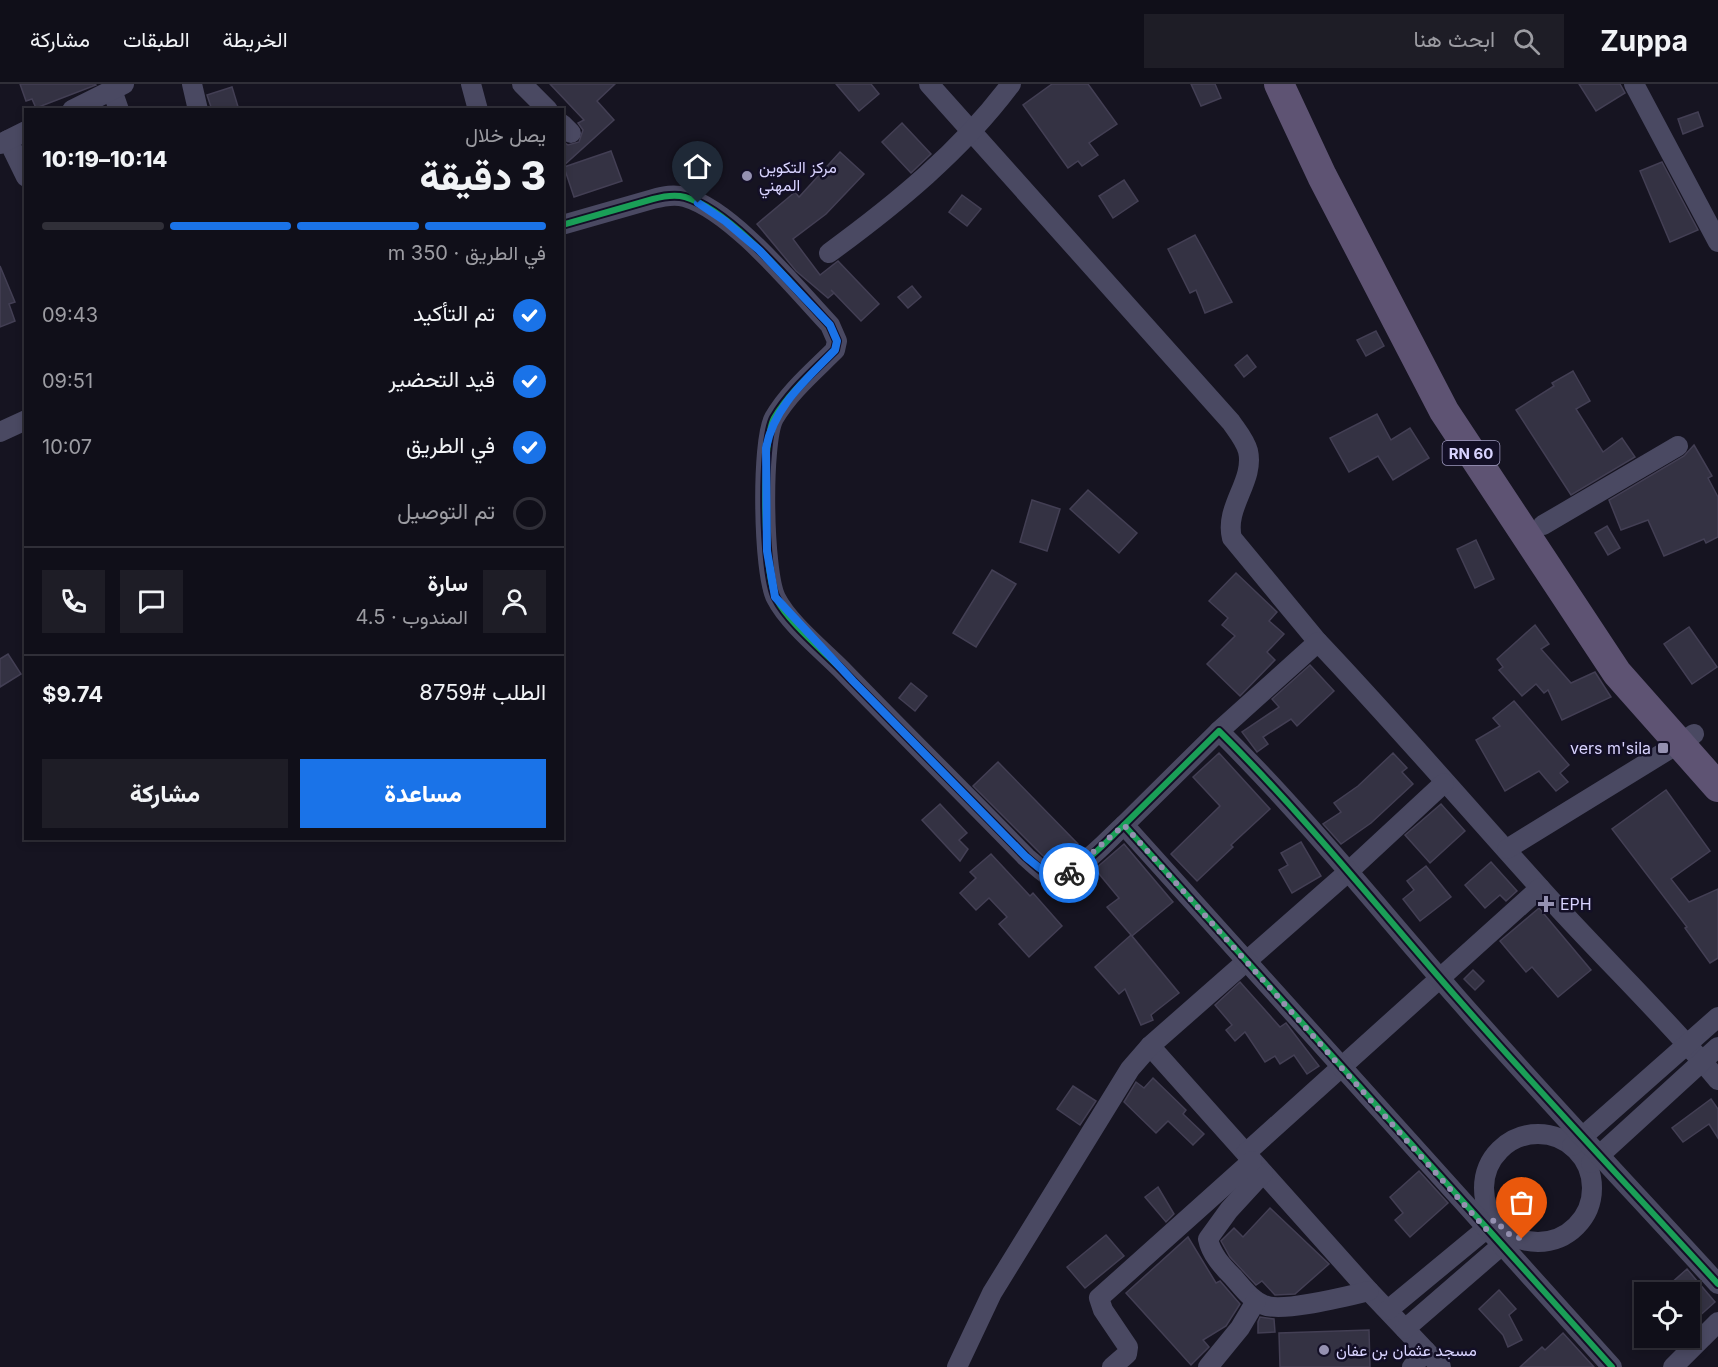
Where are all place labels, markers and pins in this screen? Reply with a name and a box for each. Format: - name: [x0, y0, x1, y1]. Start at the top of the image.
- pin: [672, 141, 723, 203]
- place label: مركز التكوين المهني: [759, 157, 837, 199]
- marker: مركز التكوين المهني: [740, 169, 754, 183]
- place label: vers m'sila: [1570, 738, 1651, 758]
- marker: vers m'sila: [1656, 741, 1670, 755]
- place label: EPH: [1560, 894, 1592, 914]
- marker: EPH: [1537, 895, 1555, 913]
- pin: [1496, 1177, 1547, 1239]
- place label: مسجد عثمان بن عفان: [1336, 1340, 1477, 1361]
- marker: مسجد عثمان بن عفان: [1317, 1343, 1331, 1357]

